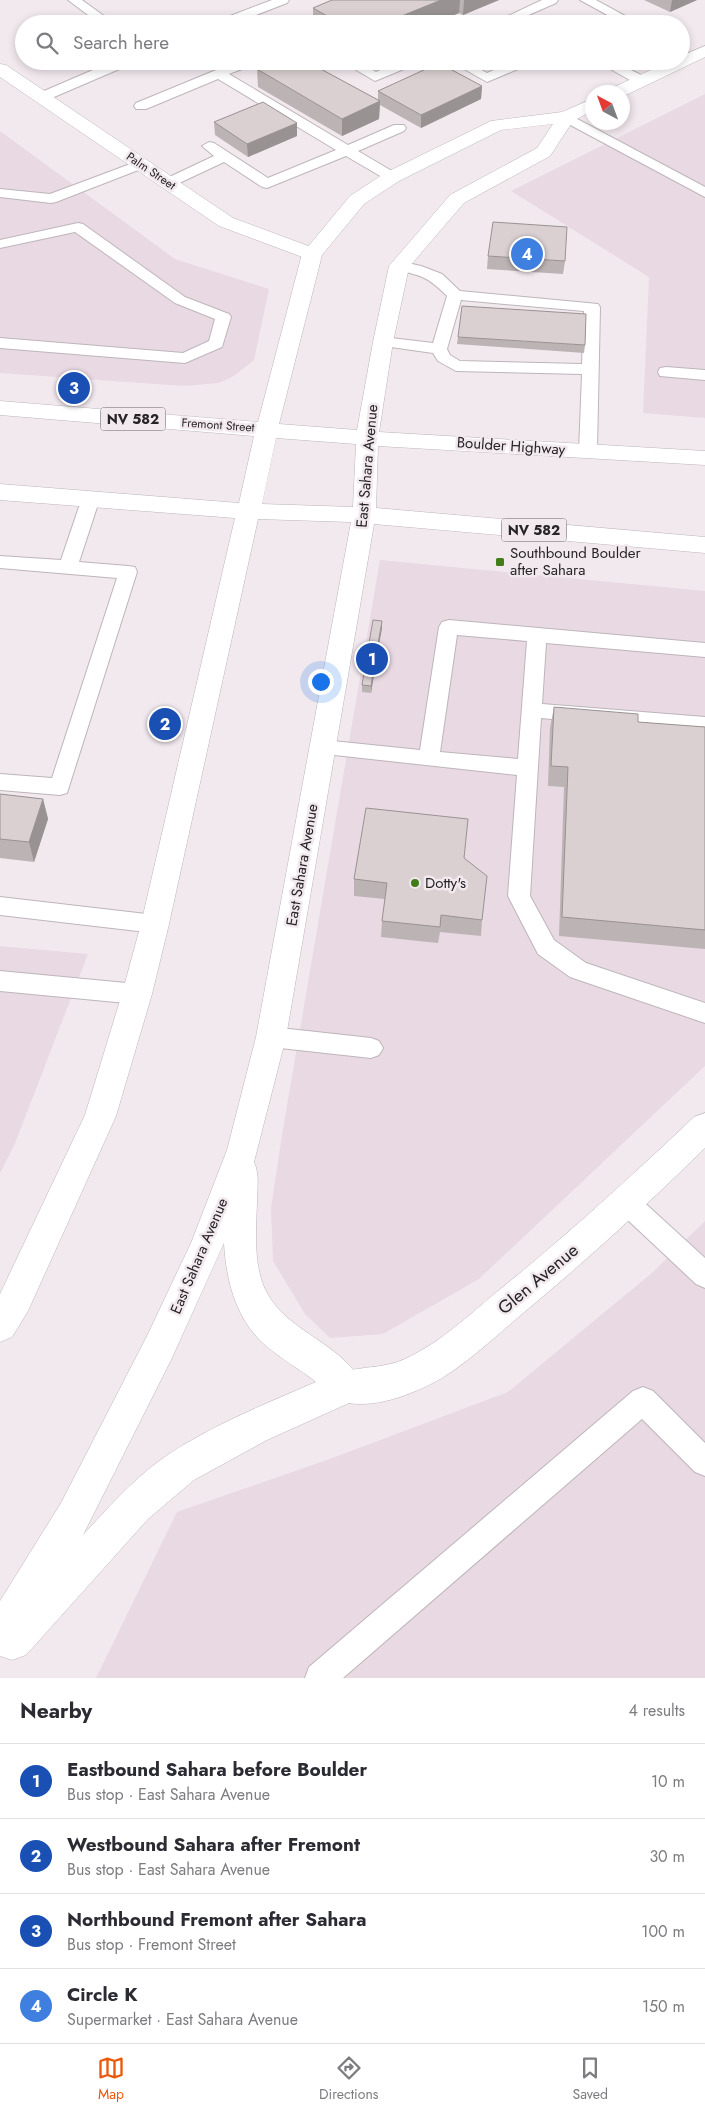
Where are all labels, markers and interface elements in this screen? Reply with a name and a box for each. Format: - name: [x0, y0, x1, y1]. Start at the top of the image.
- search box: [15, 15, 690, 70]
- icon: search: [33, 29, 61, 57]
- text: Search here: [73, 29, 169, 56]
- north arrow: [585, 85, 630, 130]
- street label: Palm Street: [123, 148, 179, 194]
- pin: 4: [511, 235, 543, 273]
- pin: 3: [58, 369, 90, 407]
- street label: East Sahara Avenue: [351, 403, 383, 529]
- road number: NV 582: [100, 408, 166, 430]
- street label: Fremont Street: [181, 413, 255, 437]
- street label: Boulder Highway: [456, 431, 566, 461]
- road number: NV 582: [502, 518, 566, 542]
- place label: Southbound Boulder after Sahara: [510, 542, 641, 581]
- marker: Southbound Boulder after Sahara: [494, 556, 506, 568]
- pin: 1: [356, 640, 388, 678]
- your location: [308, 669, 334, 695]
- pin: 2: [149, 705, 181, 743]
- street label: East Sahara Avenue: [280, 802, 324, 928]
- place label: Dotty's: [425, 872, 466, 894]
- marker: Dotty's: [409, 877, 421, 889]
- street label: East Sahara Avenue: [165, 1195, 233, 1317]
- street label: Glen Avenue: [492, 1237, 584, 1321]
- text: Nearby: [20, 1696, 92, 1726]
- text: 4 results: [629, 1699, 685, 1722]
- text: Eastbound Sahara before Boulder: [67, 1756, 367, 1783]
- text: 1: [32, 1770, 40, 1793]
- text: 10 m: [651, 1770, 685, 1793]
- text: Bus stop · East Sahara Avenue: [67, 1783, 270, 1806]
- text: Westbound Sahara after Fremont: [67, 1831, 360, 1858]
- text: 2: [31, 1845, 41, 1868]
- text: 30 m: [649, 1845, 685, 1868]
- text: Bus stop · East Sahara Avenue: [67, 1858, 270, 1881]
- text: Northbound Fremont after Sahara: [67, 1906, 367, 1933]
- text: 3: [31, 1920, 41, 1943]
- text: 100 m: [641, 1920, 685, 1943]
- text: Bus stop · Fremont Street: [67, 1933, 236, 1956]
- text: Circle K: [67, 1981, 137, 2008]
- text: 4: [30, 1995, 42, 2018]
- text: 150 m: [642, 1995, 685, 2018]
- text: Supermarket · East Sahara Avenue: [67, 2008, 298, 2031]
- tab: Map: [97, 2054, 125, 2104]
- tab: Directions: [319, 2054, 378, 2104]
- tab: Saved: [572, 2054, 608, 2104]

